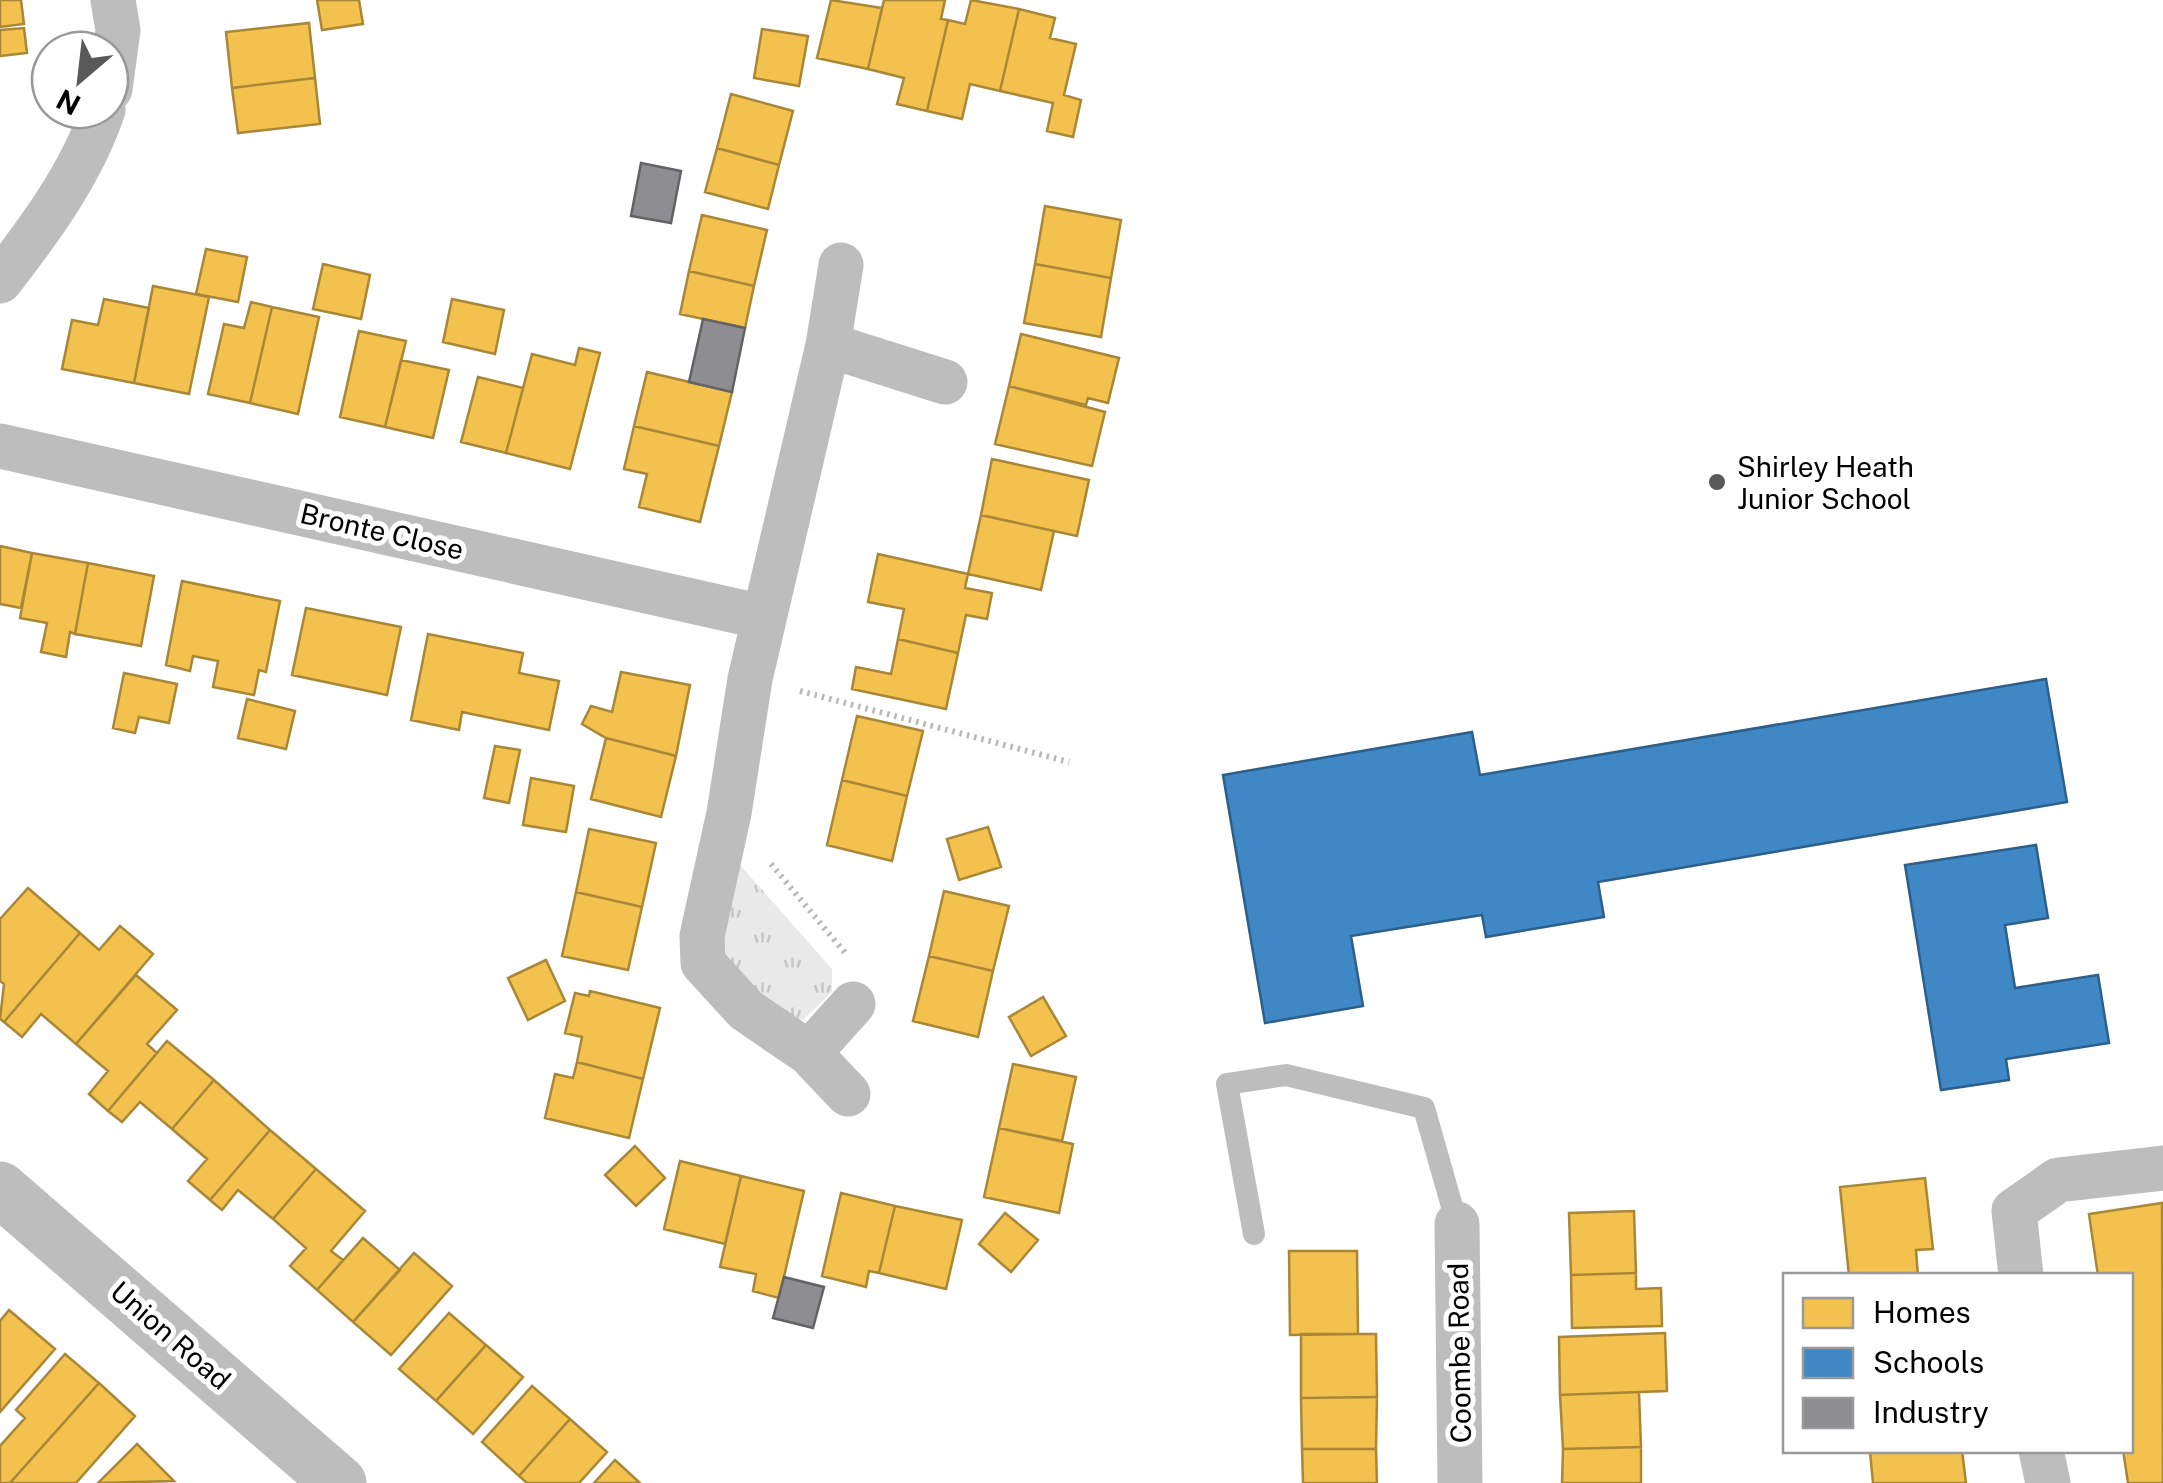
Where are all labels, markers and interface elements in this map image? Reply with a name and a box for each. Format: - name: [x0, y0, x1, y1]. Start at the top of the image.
- north arrow: [30, 30, 130, 130]
- text: N: [51, 83, 85, 122]
- place label: Shirley Heath Junior School: [1737, 450, 1914, 515]
- marker: Shirley Heath Junior School: [1706, 471, 1728, 493]
- street label: Bronte Close: [297, 496, 467, 566]
- street label: Coombe Road: [1441, 1262, 1477, 1444]
- legend: [1783, 1273, 2133, 1453]
- street label: Union Road: [104, 1274, 238, 1396]
- text: Homes: [1873, 1294, 1971, 1330]
- text: Schools: [1873, 1344, 1984, 1380]
- text: Industry: [1873, 1394, 1989, 1430]

